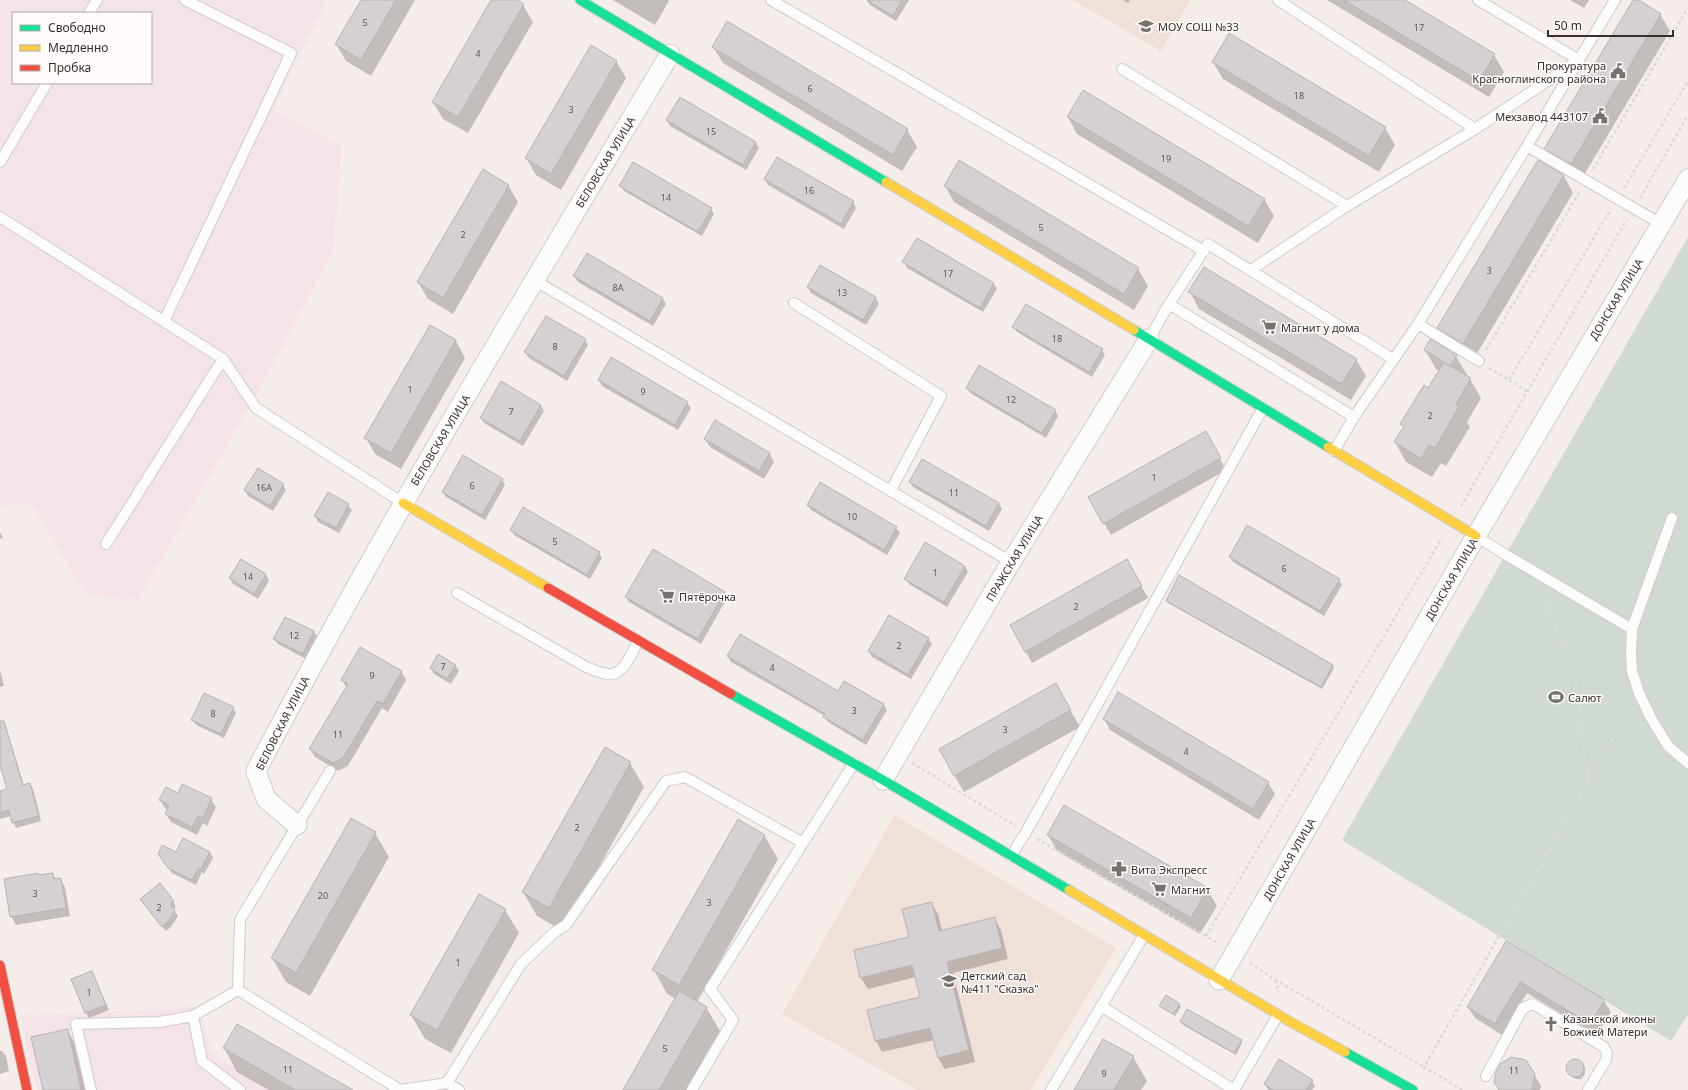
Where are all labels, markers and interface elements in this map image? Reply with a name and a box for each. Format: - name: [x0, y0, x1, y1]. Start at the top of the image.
- legend: [12, 12, 152, 84]
- scale bar: [1548, 12, 1673, 38]
- house number: 5: [362, 16, 368, 29]
- school or university icon: МОУ СОШ №33: [1137, 17, 1155, 35]
- text: 50 m: [1554, 17, 1582, 34]
- text: Свободно: [48, 19, 106, 36]
- place label: МОУ СОШ №33: [1158, 19, 1239, 34]
- house number: 17: [1414, 21, 1424, 34]
- text: Медленно: [48, 39, 108, 56]
- house number: 4: [475, 47, 481, 60]
- place label: Прокуратура Красноглинского района: [1472, 58, 1606, 86]
- text: Пробка: [48, 59, 91, 76]
- public building icon: Прокуратура Красноглинского района: [1609, 62, 1627, 80]
- house number: 6: [807, 82, 813, 95]
- house number: 18: [1294, 89, 1304, 102]
- house number: 3: [568, 103, 574, 116]
- public building icon: Мехзавод 443107: [1591, 107, 1609, 125]
- place label: Мехзавод 443107: [1495, 109, 1588, 124]
- street label: БЕЛОВСКАЯ УЛИЦА: [572, 113, 639, 210]
- house number: 15: [706, 125, 716, 138]
- house number: 19: [1161, 152, 1171, 165]
- house number: 16: [804, 184, 814, 197]
- house number: 14: [661, 191, 671, 204]
- house number: 5: [1038, 221, 1044, 234]
- house number: 2: [460, 228, 466, 241]
- street label: ДОНСКАЯ УЛИЦА: [1586, 255, 1647, 342]
- house number: 3: [1486, 264, 1492, 277]
- house number: 17: [943, 267, 953, 280]
- house number: 8А: [613, 281, 624, 294]
- house number: 13: [837, 286, 847, 299]
- supermarket icon: Магнит у дома: [1260, 318, 1278, 336]
- place label: Магнит у дома: [1281, 320, 1360, 335]
- house number: 18: [1052, 332, 1062, 345]
- house number: 8: [552, 340, 558, 353]
- house number: 1: [407, 383, 413, 396]
- house number: 9: [640, 385, 646, 398]
- street label: БЕЛОВСКАЯ УЛИЦА: [407, 391, 474, 488]
- house number: 12: [1006, 393, 1016, 406]
- house number: 7: [508, 405, 514, 418]
- house number: 2: [1427, 409, 1433, 422]
- house number: 1: [1151, 471, 1157, 484]
- house number: 6: [469, 479, 475, 492]
- house number: 16А: [256, 481, 272, 494]
- house number: 11: [949, 486, 959, 499]
- house number: 10: [847, 510, 857, 523]
- street label: ПРАЖСКАЯ УЛИЦА: [982, 511, 1046, 604]
- street label: ДОНСКАЯ УЛИЦА: [1421, 534, 1481, 623]
- house number: 5: [552, 535, 558, 548]
- house number: 6: [1281, 562, 1287, 575]
- house number: 1: [932, 566, 938, 579]
- house number: 14: [243, 570, 253, 583]
- supermarket icon: Пятёрочка: [658, 587, 676, 605]
- place label: Пятёрочка: [679, 589, 736, 604]
- house number: 2: [1073, 600, 1079, 613]
- house number: 12: [289, 629, 299, 642]
- house number: 2: [896, 639, 902, 652]
- house number: 7: [440, 660, 446, 673]
- house number: 4: [769, 661, 775, 674]
- house number: 9: [369, 669, 375, 682]
- street label: БЕЛОВСКАЯ УЛИЦА: [252, 672, 313, 773]
- sports icon: Салют: [1547, 688, 1565, 706]
- place label: Салют: [1568, 690, 1601, 705]
- house number: 3: [851, 704, 857, 717]
- house number: 8: [210, 707, 216, 720]
- house number: 3: [1002, 723, 1008, 736]
- house number: 11: [333, 728, 343, 741]
- house number: 4: [1183, 745, 1189, 758]
- street label: ДОНСКАЯ УЛИЦА: [1259, 814, 1319, 903]
- house number: 2: [574, 821, 580, 834]
- pharmacy icon: Вита Экспресс: [1110, 860, 1128, 878]
- place label: Вита Экспресс: [1131, 862, 1207, 877]
- supermarket icon: Магнит: [1150, 880, 1168, 898]
- place label: Магнит: [1171, 882, 1211, 897]
- house number: 3: [32, 887, 38, 900]
- house number: 20: [318, 889, 328, 902]
- house number: 3: [706, 896, 712, 909]
- house number: 2: [156, 901, 162, 914]
- house number: 1: [455, 956, 461, 969]
- place label: Детский сад №411 "Сказка": [961, 968, 1039, 996]
- school or university icon: Детский сад №411 "Сказка": [940, 972, 958, 990]
- house number: 1: [86, 986, 92, 999]
- place label: Казанской иконы Божией Матери: [1563, 1011, 1655, 1039]
- church icon: Казанской иконы Божией Матери: [1542, 1015, 1560, 1033]
- house number: 5: [662, 1042, 668, 1055]
- house number: 11: [283, 1063, 293, 1076]
- house number: 11: [1509, 1064, 1519, 1077]
- house number: 9: [1101, 1067, 1107, 1080]

